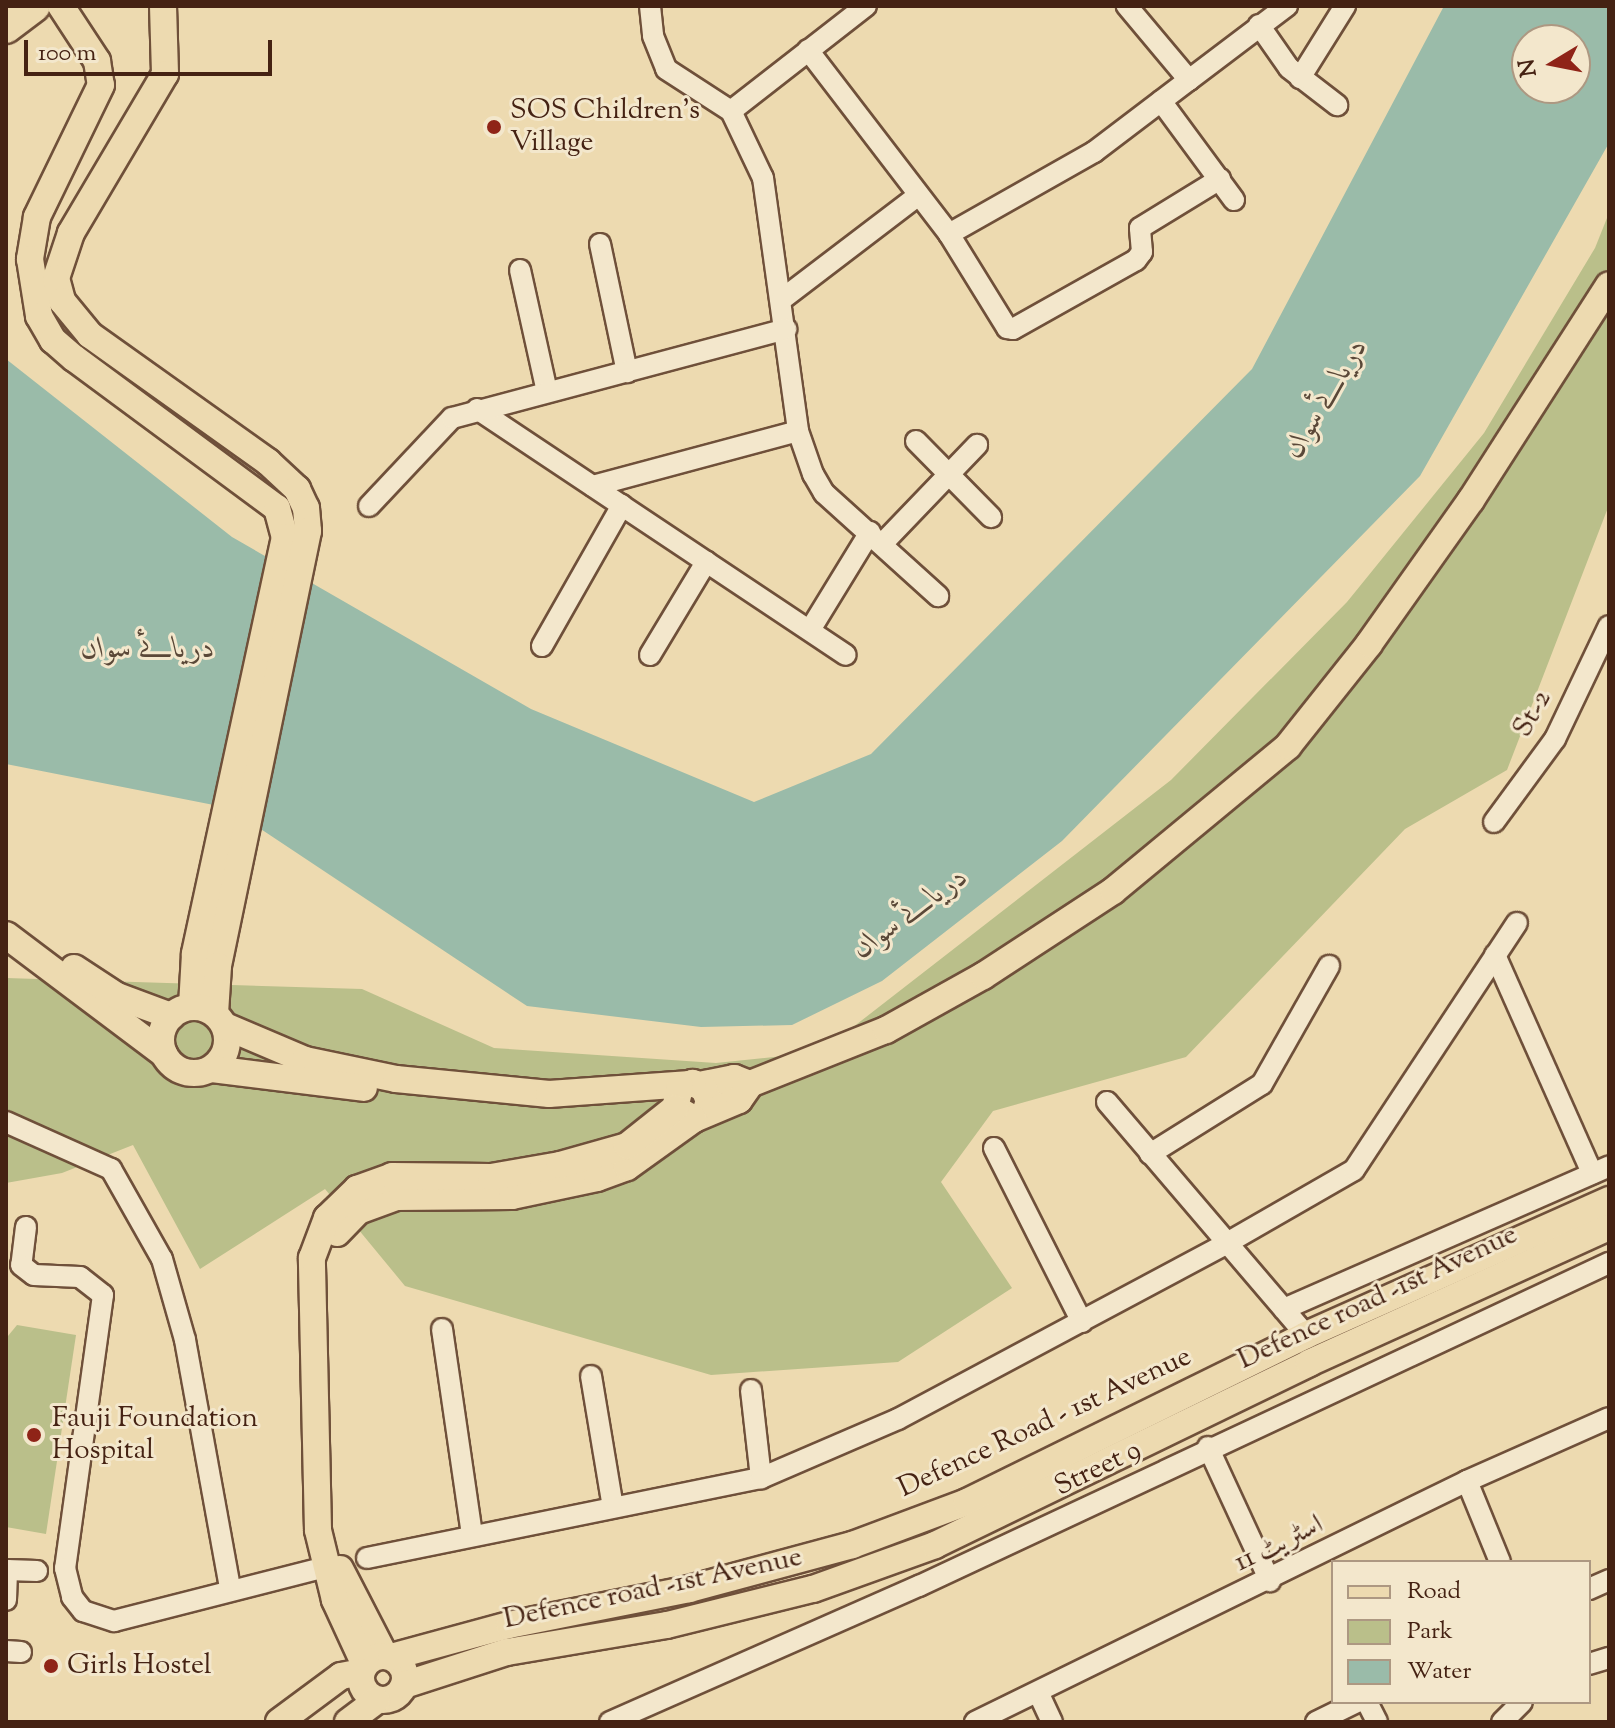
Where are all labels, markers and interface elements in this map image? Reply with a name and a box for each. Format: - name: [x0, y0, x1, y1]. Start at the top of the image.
- scale bar: [28, 24, 276, 74]
- north arrow: [1511, 24, 1591, 104]
- text: 100 m: [38, 37, 96, 71]
- text: N: [1512, 56, 1547, 79]
- place label: SOS Children's Village: [510, 94, 700, 160]
- marker: SOS Children's Village: [485, 118, 503, 136]
- water label: دریائے سواں: [1277, 332, 1377, 466]
- water label: دریائے سواں: [81, 632, 215, 668]
- street label: St-2: [1507, 685, 1559, 743]
- water label: دریائے سواں: [846, 860, 976, 968]
- street label: Defence road -1st Avenue: [1233, 1218, 1523, 1378]
- street label: Defence Road - 1st Avenue: [893, 1340, 1197, 1506]
- place label: Fauji Foundation Hospital: [52, 1402, 258, 1468]
- marker: Fauji Foundation Hospital: [23, 1424, 45, 1446]
- street label: Street 9: [1049, 1434, 1147, 1504]
- street label: اسٹریٹ 11: [1229, 1508, 1329, 1580]
- street label: Defence road -1st Avenue: [501, 1541, 805, 1637]
- legend: [1331, 1560, 1591, 1704]
- text: Road: [1407, 1575, 1461, 1609]
- text: Park: [1407, 1615, 1453, 1649]
- place label: Girls Hostel: [67, 1649, 212, 1683]
- text: Water: [1407, 1655, 1471, 1689]
- marker: Girls Hostel: [42, 1657, 60, 1675]

